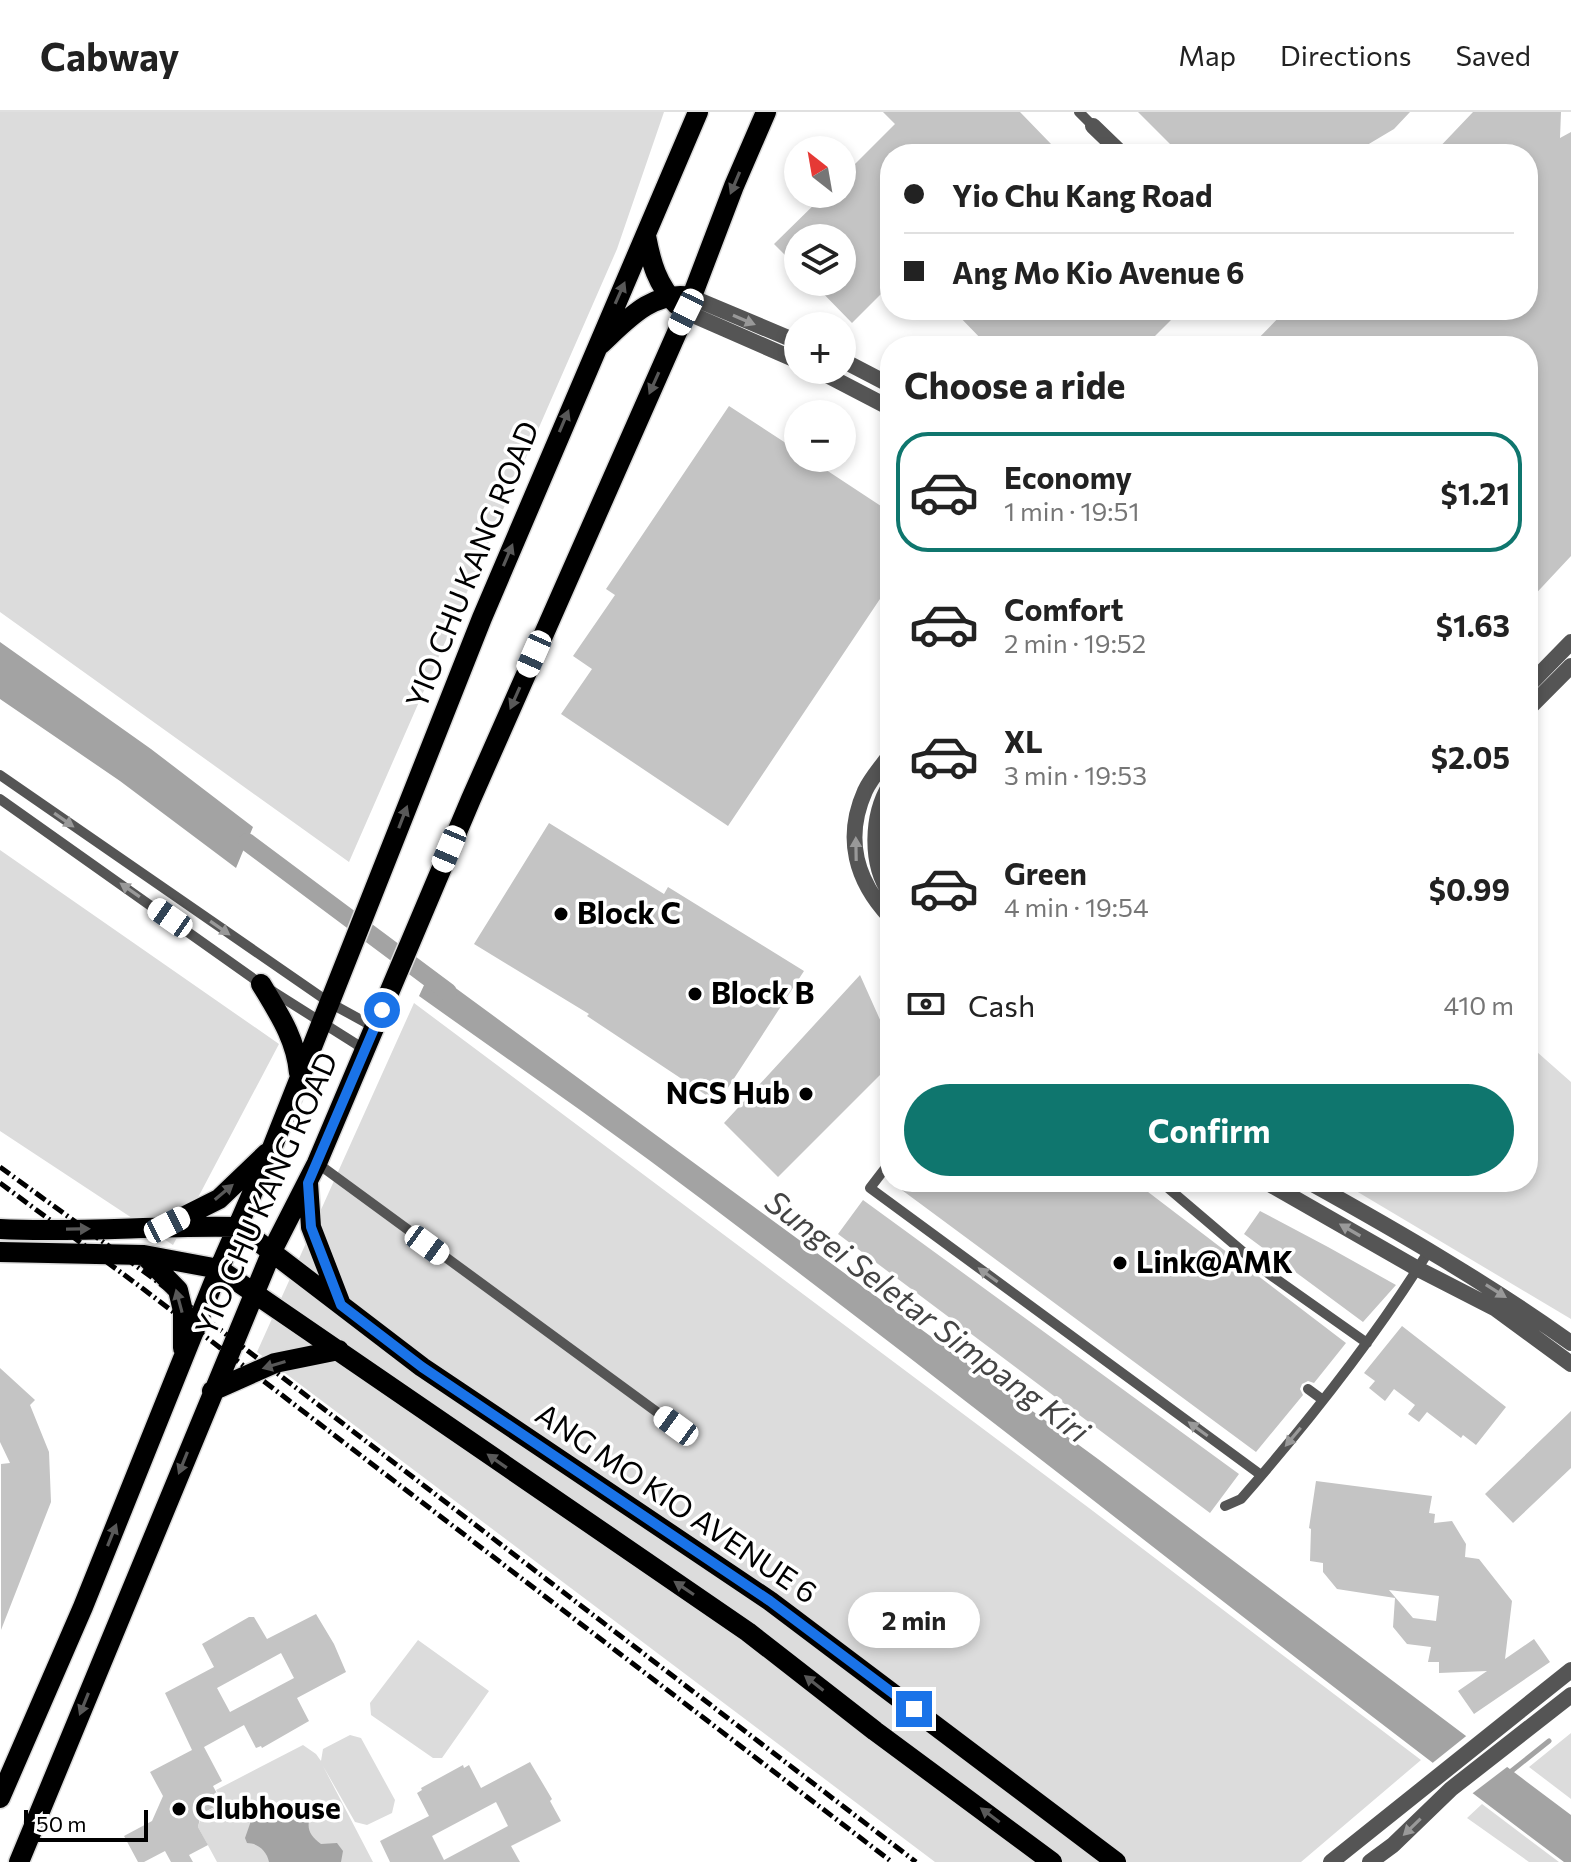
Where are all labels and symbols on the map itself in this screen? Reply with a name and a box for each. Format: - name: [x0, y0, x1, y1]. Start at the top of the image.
- north arrow: [784, 136, 856, 208]
- one-way arrow: [728, 172, 741, 195]
- one-way arrow: [613, 281, 627, 305]
- car: [665, 285, 707, 339]
- one-way arrow: [732, 313, 756, 326]
- one-way arrow: [647, 372, 661, 395]
- one-way arrow: [558, 410, 571, 433]
- street label: YIO CHU KANG ROAD: [396, 415, 545, 713]
- one-way arrow: [501, 543, 514, 567]
- car: [513, 627, 555, 681]
- one-way arrow: [508, 686, 522, 710]
- one-way arrow: [397, 805, 410, 829]
- one-way arrow: [54, 812, 75, 827]
- car: [429, 822, 469, 876]
- one-way arrow: [850, 836, 862, 861]
- one-way arrow: [119, 883, 140, 898]
- place label: Block C: [577, 893, 681, 930]
- car: [143, 894, 197, 942]
- marker: Block C: [552, 905, 570, 923]
- one-way arrow: [209, 920, 230, 935]
- place label: Block B: [711, 973, 814, 1010]
- marker: Block B: [686, 985, 704, 1003]
- route start: [364, 992, 400, 1028]
- street label: YIO CHU KANG ROAD: [186, 1046, 344, 1340]
- place label: NCS Hub: [666, 1073, 790, 1110]
- marker: NCS Hub: [797, 1085, 815, 1103]
- water label: Sungei Seletar Simpang Kiri: [758, 1180, 1100, 1451]
- one-way arrow: [214, 1184, 234, 1201]
- car: [140, 1203, 194, 1247]
- car: [401, 1221, 453, 1269]
- one-way arrow: [66, 1223, 91, 1235]
- one-way arrow: [1339, 1223, 1361, 1237]
- place label: Link@AMK: [1136, 1242, 1293, 1279]
- marker: Link@AMK: [1111, 1254, 1129, 1272]
- one-way arrow: [978, 1268, 999, 1284]
- one-way arrow: [1485, 1283, 1507, 1297]
- one-way arrow: [173, 1288, 185, 1313]
- one-way arrow: [261, 1359, 285, 1372]
- street label: ANG MO KIO AVENUE 6: [530, 1394, 825, 1610]
- car: [650, 1402, 702, 1450]
- one-way arrow: [1187, 1421, 1209, 1437]
- one-way arrow: [1285, 1427, 1301, 1447]
- one-way arrow: [176, 1451, 189, 1475]
- one-way arrow: [487, 1454, 508, 1469]
- one-way arrow: [106, 1523, 119, 1547]
- one-way arrow: [673, 1581, 694, 1596]
- callout: 2 min: [848, 1593, 980, 1649]
- one-way arrow: [804, 1676, 824, 1692]
- route end: [896, 1691, 932, 1727]
- one-way arrow: [78, 1692, 91, 1716]
- place label: Clubhouse: [195, 1788, 341, 1825]
- marker: Clubhouse: [170, 1800, 188, 1818]
- scale bar: [24, 1806, 148, 1842]
- one-way arrow: [980, 1807, 1000, 1823]
- one-way arrow: [1403, 1817, 1422, 1836]

